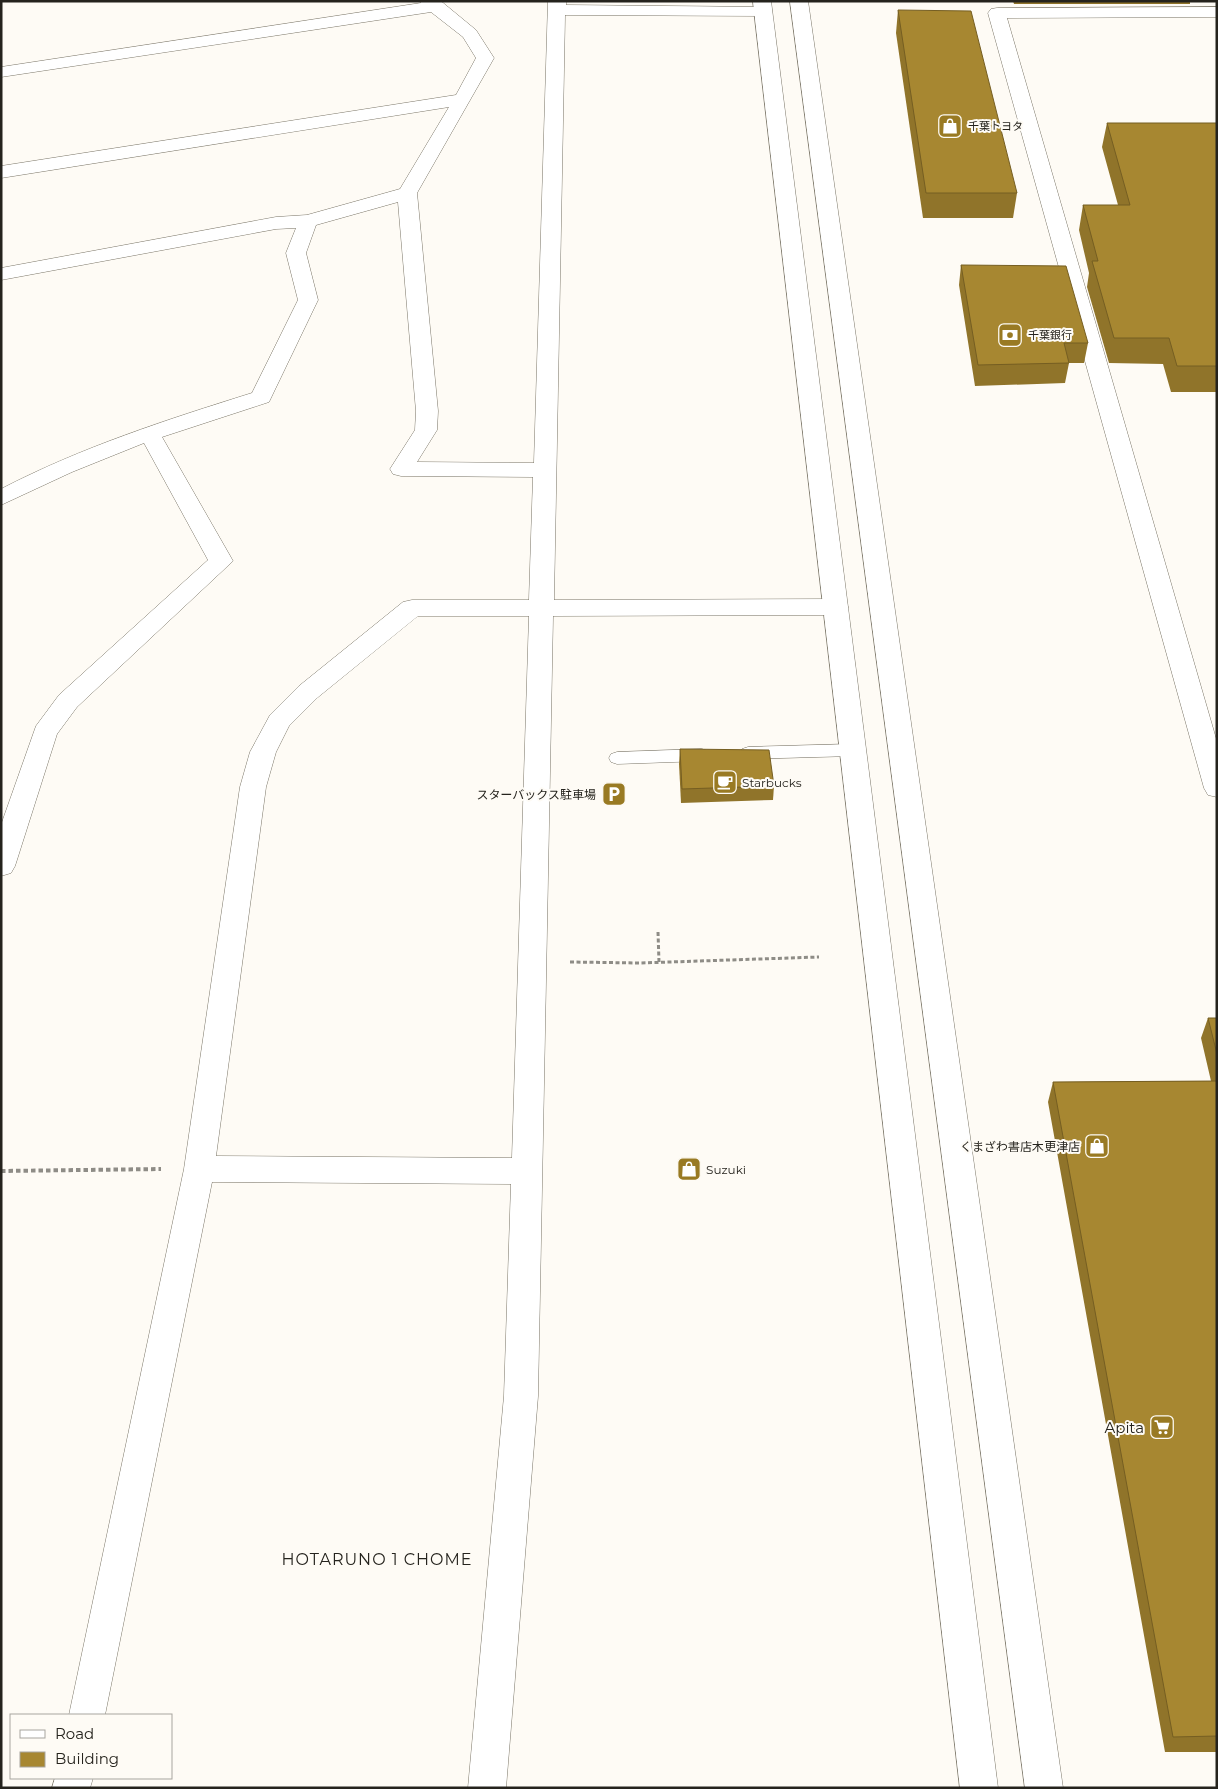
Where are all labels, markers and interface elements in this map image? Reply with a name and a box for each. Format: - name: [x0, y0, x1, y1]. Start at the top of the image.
- shop icon: 千葉トヨタ: [937, 113, 963, 139]
- place label: 千葉トヨタ: [968, 119, 1023, 133]
- bank icon: 千葉銀行: [997, 322, 1023, 348]
- place label: 千葉銀行: [1028, 328, 1072, 342]
- cafe icon: Starbucks: [712, 769, 738, 795]
- place label: Starbucks: [742, 775, 802, 790]
- parking icon: スターバックス駐車場: [601, 781, 627, 807]
- place label: スターバックス駐車場: [476, 787, 596, 802]
- shop icon: くまざわ書店木更津店: [1084, 1133, 1110, 1159]
- place label: くまざわ書店木更津店: [960, 1139, 1080, 1154]
- shop icon: Suzuki: [676, 1156, 702, 1182]
- place label: Suzuki: [706, 1162, 746, 1177]
- supermarket icon: Apita: [1149, 1414, 1175, 1440]
- place label: Apita: [1105, 1418, 1144, 1437]
- district label: HOTARUNO 1 CHOME: [282, 1550, 472, 1569]
- legend: [10, 1714, 172, 1779]
- text: Road: [55, 1724, 94, 1743]
- text: Building: [55, 1749, 119, 1768]

